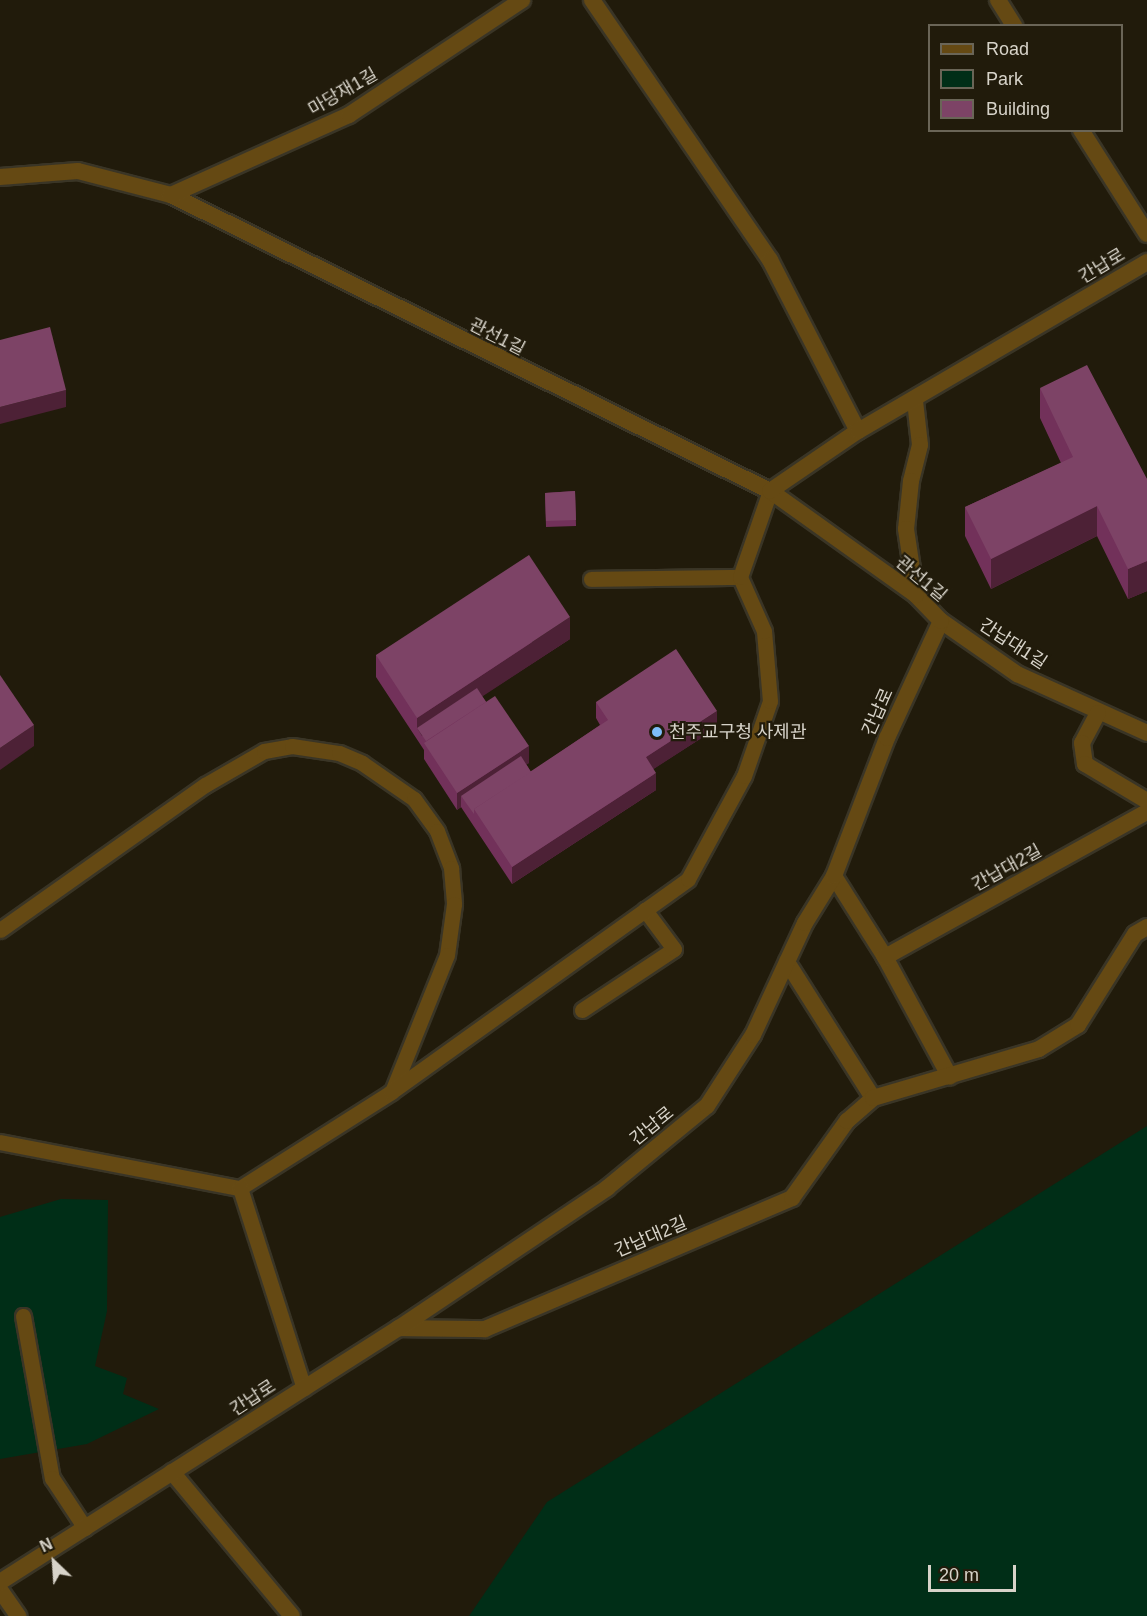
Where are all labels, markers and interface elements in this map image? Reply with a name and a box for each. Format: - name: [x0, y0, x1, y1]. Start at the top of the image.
- legend: [928, 24, 1123, 132]
- text: Road: [986, 39, 1029, 59]
- street label: 마당재1길: [305, 64, 381, 120]
- text: Park: [986, 69, 1023, 89]
- text: Building: [986, 99, 1050, 119]
- street label: 간납로: [1075, 244, 1129, 288]
- street label: 관선1길: [466, 314, 528, 360]
- street label: 관선1길: [891, 552, 951, 606]
- street label: 간납대1길: [975, 614, 1051, 674]
- street label: 간납로: [858, 685, 898, 739]
- place label: 천주교구청 사제관: [669, 721, 806, 743]
- marker: 천주교구청 사제관: [650, 725, 664, 739]
- street label: 간납대2길: [968, 840, 1046, 896]
- street label: 간납로: [626, 1102, 678, 1150]
- street label: 간납대2길: [612, 1212, 690, 1262]
- street label: 간납로: [226, 1375, 280, 1421]
- north arrow: [24, 1532, 84, 1592]
- text: N: [37, 1535, 55, 1555]
- scale bar: [931, 1553, 1020, 1591]
- text: 20 m: [939, 1565, 979, 1585]

